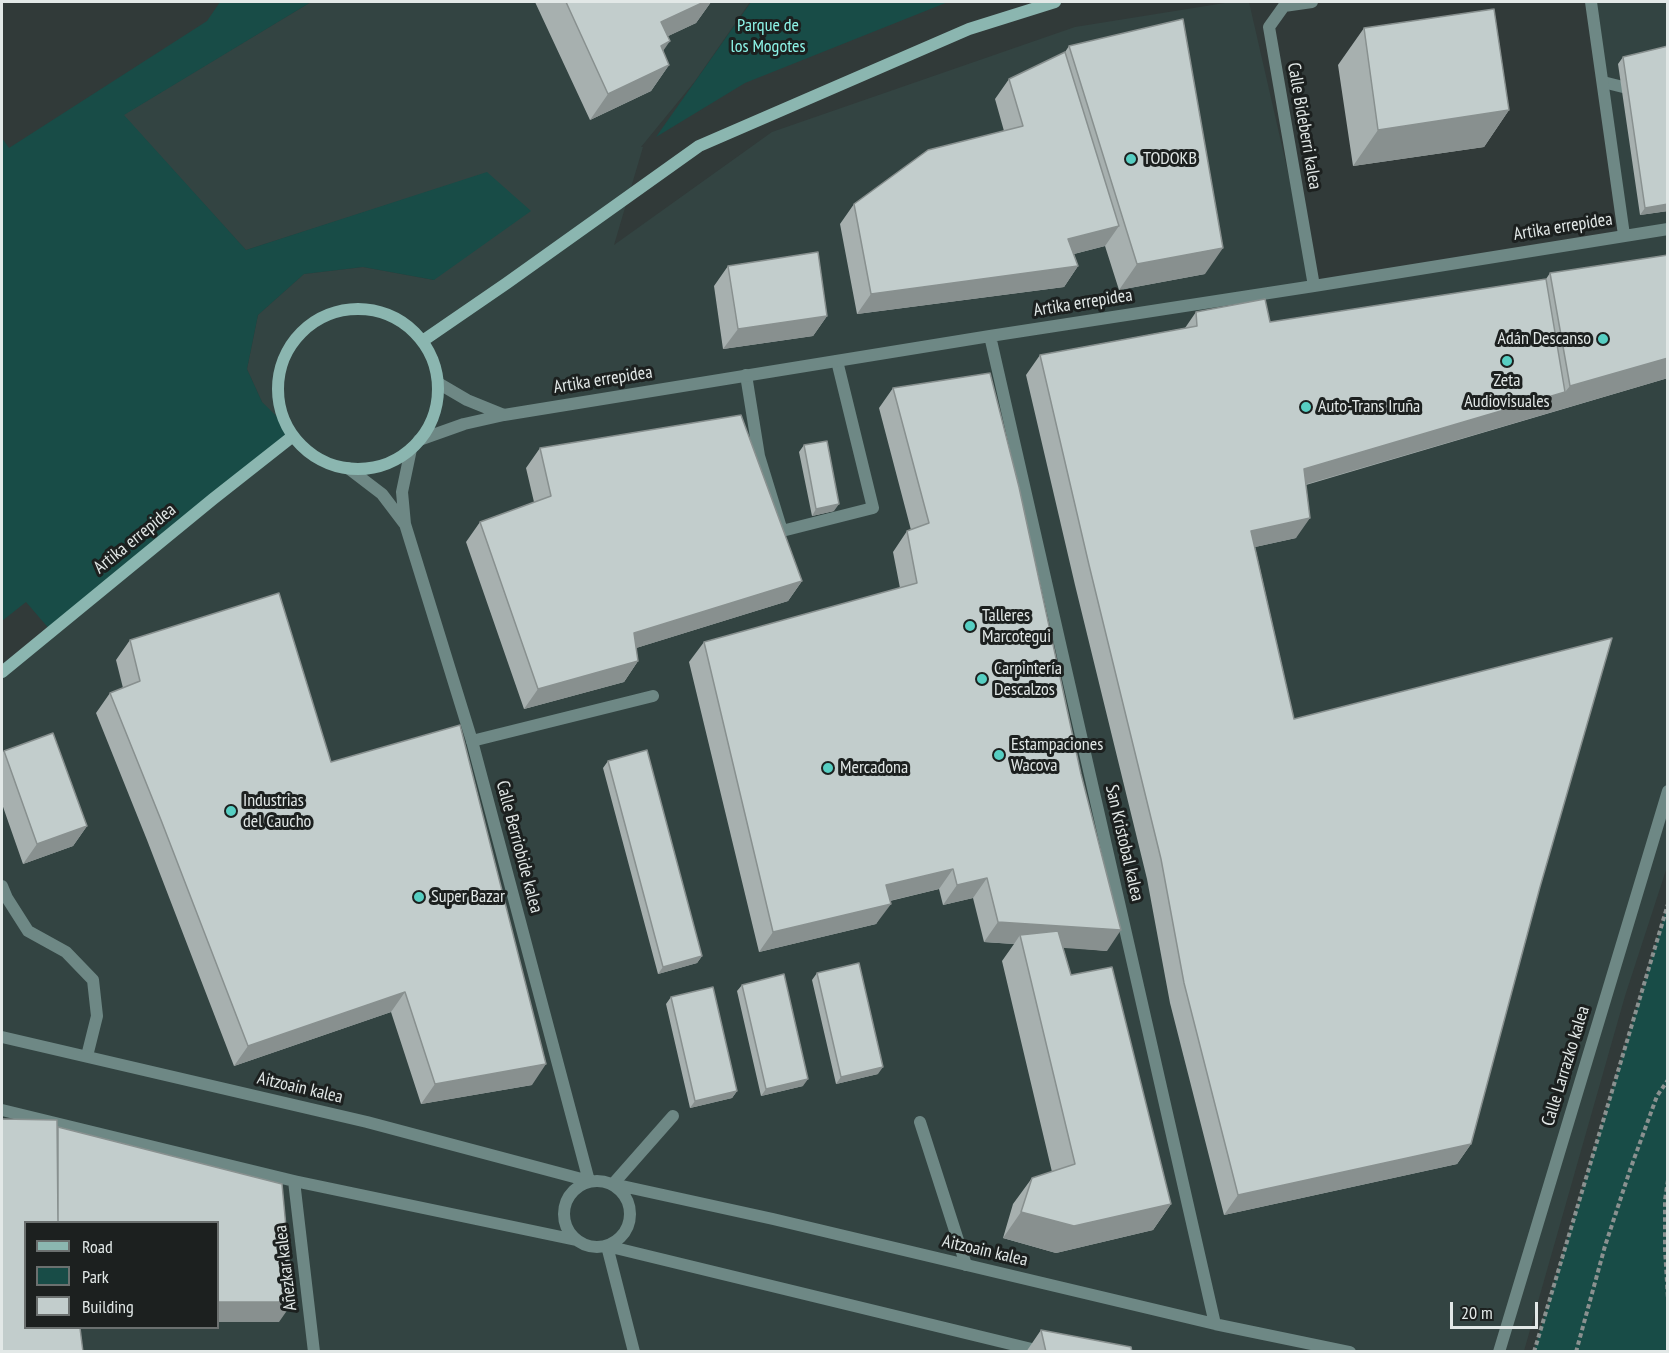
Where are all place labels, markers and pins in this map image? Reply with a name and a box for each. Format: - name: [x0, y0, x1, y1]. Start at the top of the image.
- place label: TODOKB: [1143, 148, 1197, 170]
- marker: TODOKB: [1124, 152, 1138, 166]
- place label: Adán Descanso: [1497, 328, 1591, 350]
- marker: Adán Descanso: [1596, 332, 1610, 346]
- marker: Zeta Audiovisuales: [1500, 354, 1514, 368]
- place label: Zeta Audiovisuales: [1464, 370, 1550, 412]
- place label: Auto-Trans Iruña: [1318, 396, 1420, 418]
- marker: Auto-Trans Iruña: [1299, 400, 1313, 414]
- place label: Talleres Marcotegui: [982, 605, 1051, 648]
- marker: Talleres Marcotegui: [963, 619, 977, 633]
- place label: Carpintería Descalzos: [994, 658, 1062, 700]
- marker: Carpintería Descalzos: [975, 672, 989, 686]
- place label: Estampaciones Wacova: [1011, 734, 1103, 777]
- marker: Estampaciones Wacova: [992, 748, 1006, 762]
- place label: Mercadona: [840, 757, 908, 779]
- marker: Mercadona: [821, 761, 835, 775]
- place label: Industrias del Caucho: [243, 790, 311, 832]
- marker: Industrias del Caucho: [224, 804, 238, 818]
- place label: Super Bazar: [431, 886, 505, 908]
- marker: Super Bazar: [412, 890, 426, 904]

